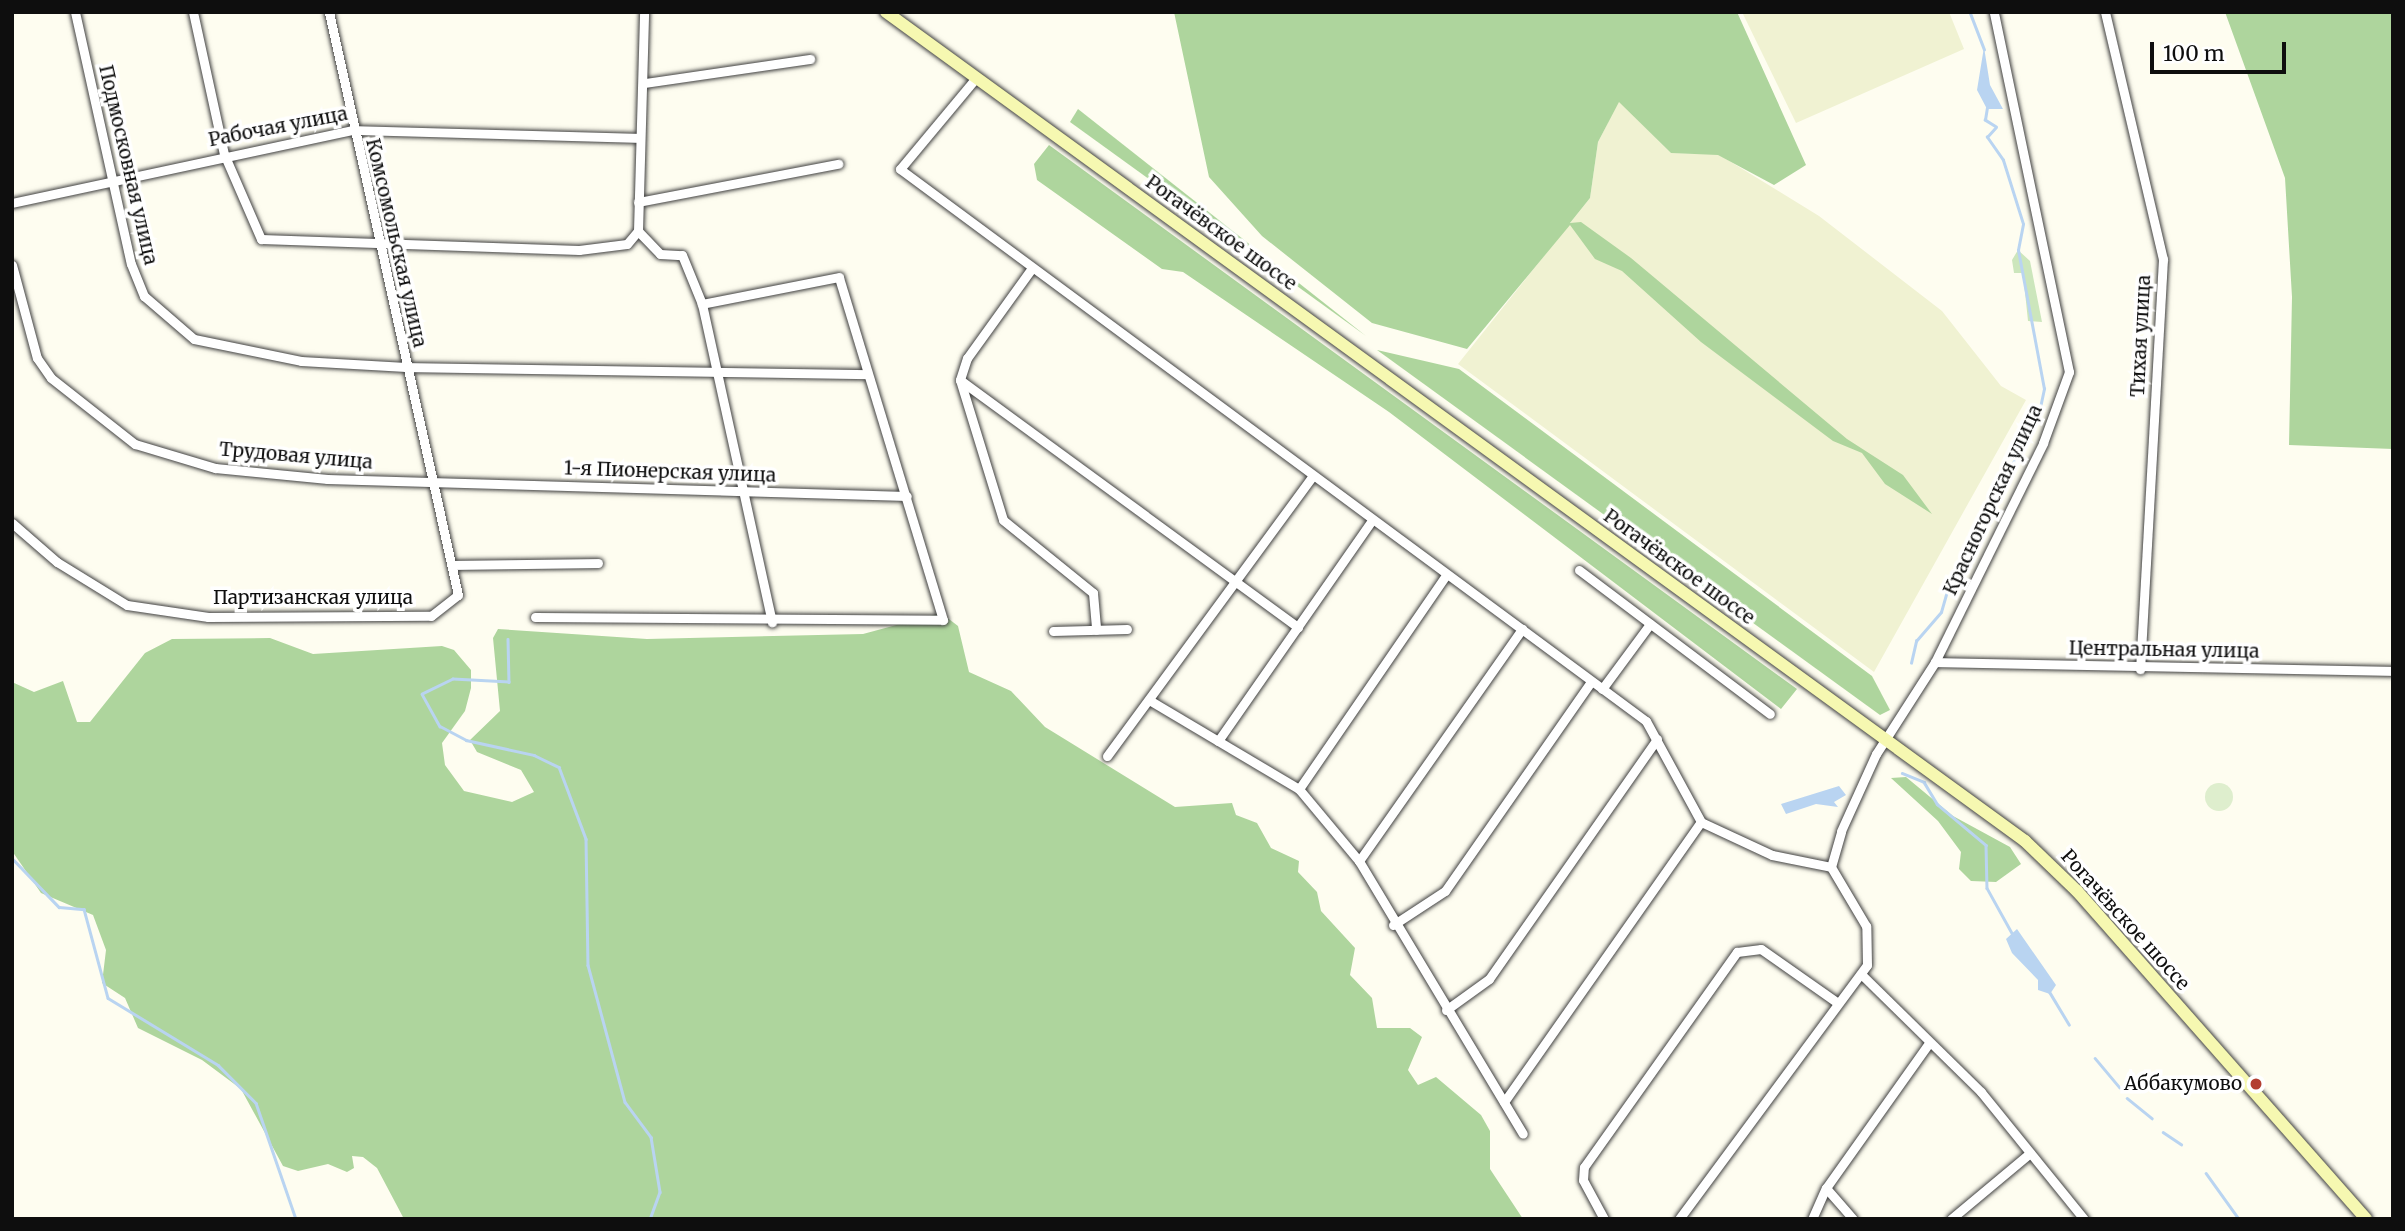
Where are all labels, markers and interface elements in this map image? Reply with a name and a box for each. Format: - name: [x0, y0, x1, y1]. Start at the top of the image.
- scale bar: [2153, 28, 2290, 72]
- text: 100 m: [2163, 40, 2225, 67]
- street label: Подмосковная улица: [94, 63, 162, 267]
- street label: Рабочая улица: [207, 102, 349, 152]
- street label: Комсомольская улица: [361, 136, 431, 350]
- street label: Рогачёвское шоссе: [1141, 171, 1301, 295]
- street label: Тихая улица: [2126, 274, 2156, 398]
- street label: Красногорская улица: [1939, 401, 2047, 599]
- street label: Трудовая улица: [218, 438, 374, 474]
- street label: 1-я Пионерская улица: [564, 457, 776, 487]
- street label: Рогачёвское шоссе: [1599, 505, 1759, 629]
- street label: Партизанская улица: [213, 587, 413, 609]
- street label: Центральная улица: [2068, 637, 2260, 663]
- street label: Рогачёвское шоссе: [2056, 845, 2194, 995]
- place label: Аббакумово: [2124, 1073, 2242, 1095]
- marker: Аббакумово: [2248, 1076, 2264, 1092]

